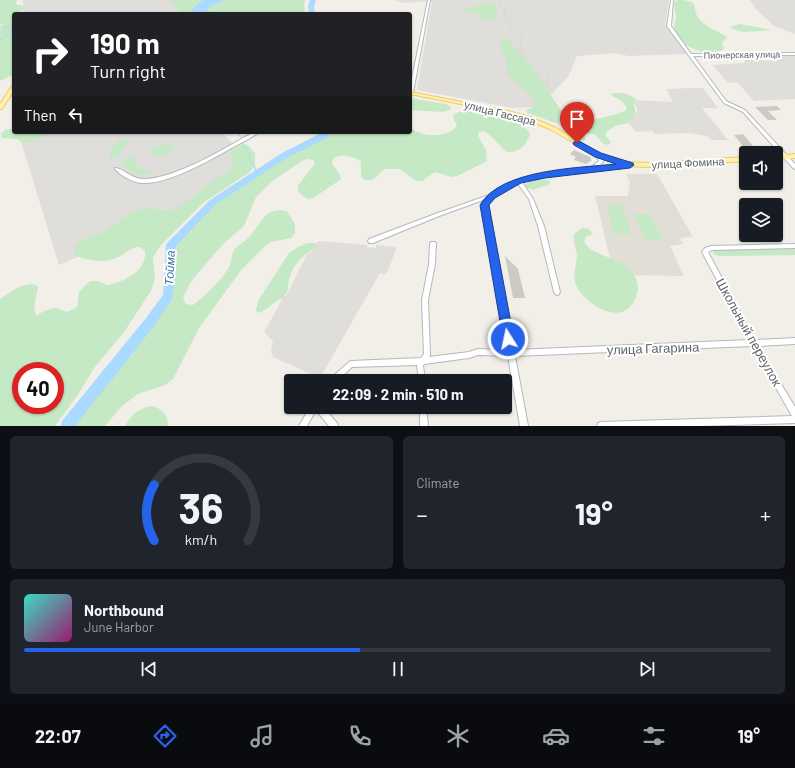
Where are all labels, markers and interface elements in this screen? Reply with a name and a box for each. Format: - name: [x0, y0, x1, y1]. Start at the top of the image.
- text: 190 m: [90, 26, 160, 60]
- icon: right: [24, 28, 76, 80]
- street label: Пионерская улица: [704, 48, 780, 61]
- text: Turn right: [90, 60, 166, 82]
- street label: улица Гассара: [463, 97, 538, 128]
- pin: [560, 102, 594, 143]
- icon: left: [65, 104, 87, 126]
- text: Then: [24, 106, 57, 124]
- icon: arrive: [566, 108, 588, 130]
- map controls: [739, 146, 783, 242]
- button: sound: [739, 146, 783, 190]
- street label: улица Фомина: [651, 154, 726, 171]
- button: layers: [739, 198, 783, 242]
- water label: Тойма: [161, 250, 177, 286]
- street label: Школьный переулок: [713, 275, 785, 389]
- position arrow: [487, 318, 529, 360]
- street label: улица Гагарина: [607, 338, 700, 358]
- speed limit sign: 40: [12, 362, 64, 414]
- text: 22:09 · 2 min · 510 m: [332, 385, 464, 403]
- text: Climate: [417, 475, 460, 491]
- text: 36: [179, 481, 224, 531]
- text: 19°: [575, 495, 613, 531]
- text: −: [417, 501, 428, 527]
- text: +: [760, 501, 771, 527]
- text: km/h: [185, 530, 217, 547]
- text: Northbound: [84, 601, 164, 619]
- text: June Harbor: [84, 619, 154, 635]
- icon: previous: [138, 658, 160, 680]
- icon: pause: [387, 658, 409, 680]
- icon: next: [636, 658, 658, 680]
- icon: directions: [151, 722, 179, 750]
- icon: music: [248, 722, 276, 750]
- icon: phone: [346, 722, 374, 750]
- icon: climate: [444, 722, 472, 750]
- icon: car: [542, 722, 570, 750]
- icon: filters: [640, 722, 668, 750]
- text: 22:07: [35, 725, 81, 747]
- text: 19°: [737, 725, 760, 747]

